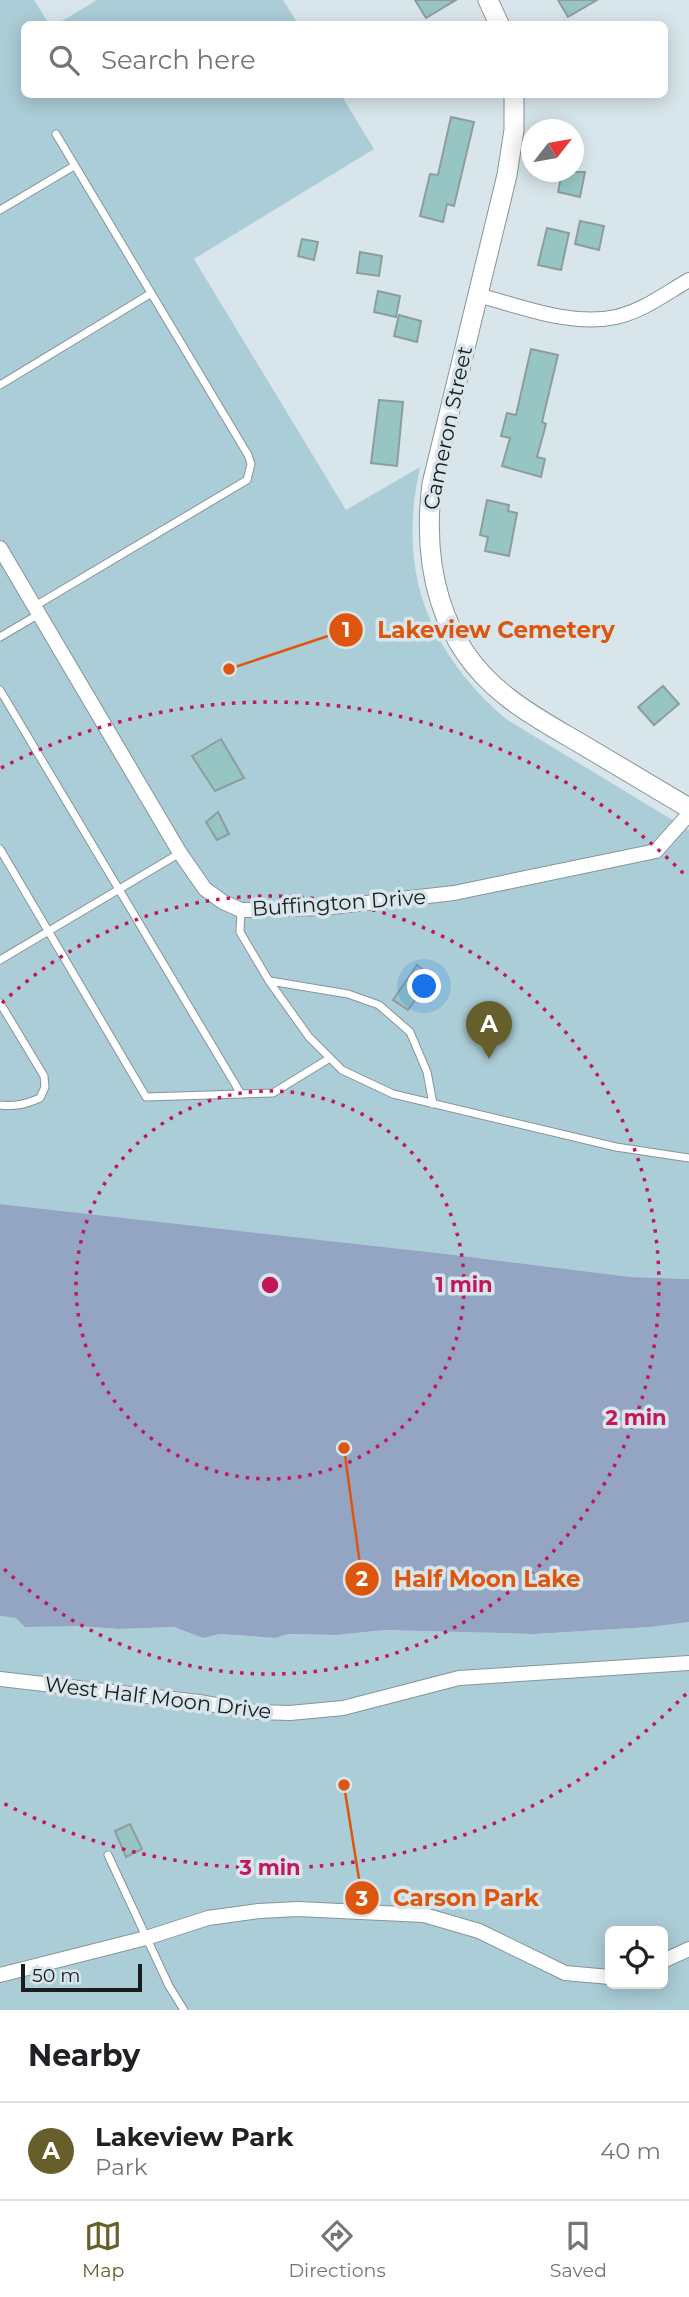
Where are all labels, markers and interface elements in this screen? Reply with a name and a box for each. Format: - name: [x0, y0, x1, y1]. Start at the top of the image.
- search box: [21, 21, 668, 98]
- icon: search: [45, 41, 83, 79]
- text: Search here: [101, 44, 256, 76]
- north arrow: [521, 119, 584, 182]
- street label: Cameron Street: [418, 344, 477, 512]
- callout: Lakeview Cemetery: [328, 608, 628, 652]
- text: Lakeview Cemetery: [377, 616, 615, 644]
- text: 1: [342, 617, 350, 642]
- street label: Buffington Drive: [251, 884, 427, 921]
- your location: [407, 969, 441, 1003]
- pin: A: [466, 1001, 512, 1059]
- text: 1 min: [435, 1272, 493, 1297]
- centre of rings: [258, 1273, 282, 1297]
- text: 2 min: [605, 1405, 667, 1430]
- callout: Half Moon Lake: [344, 1557, 594, 1601]
- text: Half Moon Lake: [394, 1565, 580, 1593]
- text: 2: [356, 1566, 368, 1591]
- street label: West Half Moon Drive: [43, 1671, 273, 1724]
- text: 3 min: [238, 1855, 301, 1880]
- callout: Carson Park: [344, 1876, 553, 1920]
- text: Carson Park: [393, 1884, 540, 1912]
- text: 3: [355, 1886, 368, 1911]
- map controls: [605, 1926, 668, 1989]
- button: locate: [605, 1926, 668, 1989]
- scale bar: [21, 1961, 142, 1993]
- text: 50 m: [32, 1964, 80, 1987]
- text: Nearby: [28, 2037, 140, 2074]
- text: Lakeview Park: [95, 2121, 294, 2153]
- text: A: [42, 2137, 60, 2165]
- text: 40 m: [600, 2137, 661, 2165]
- text: Park: [95, 2153, 148, 2181]
- tab: Map: [82, 2217, 124, 2282]
- tab: Directions: [288, 2217, 386, 2282]
- tab: Saved: [550, 2217, 607, 2282]

